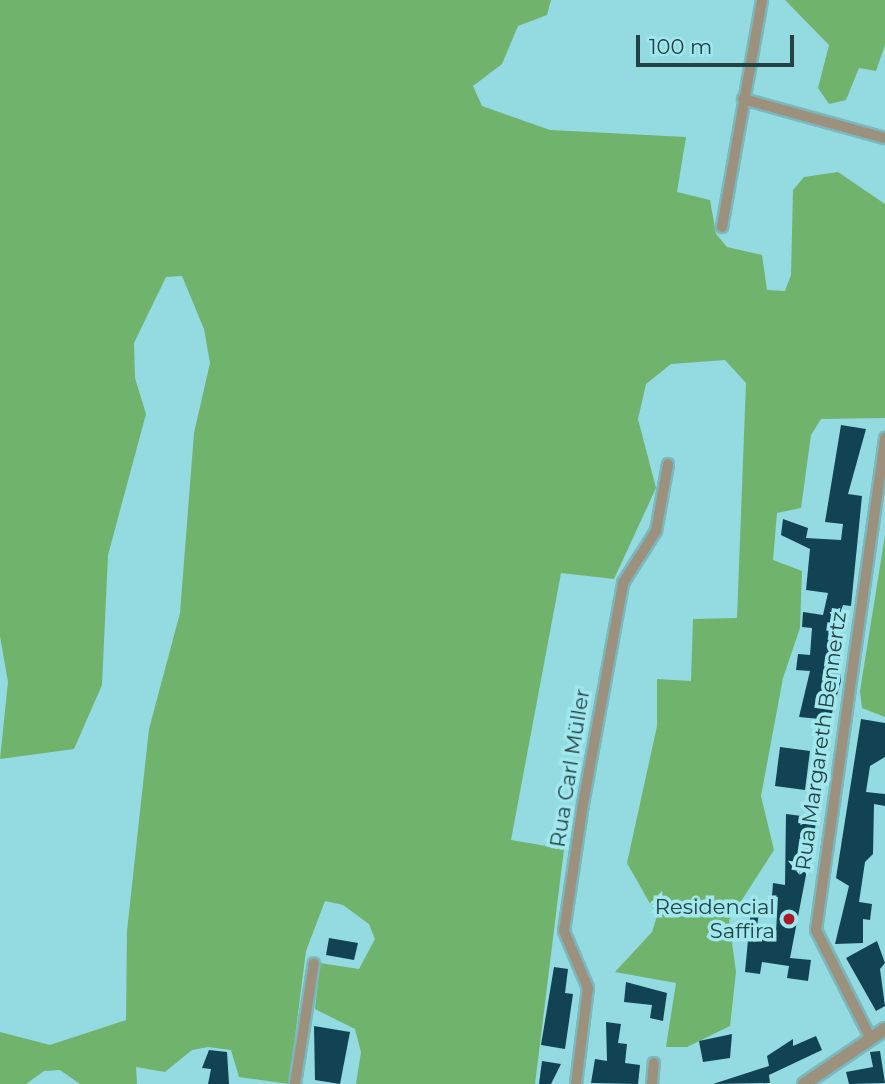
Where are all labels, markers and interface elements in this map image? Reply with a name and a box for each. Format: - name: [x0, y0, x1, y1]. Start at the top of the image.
- scale bar: [640, 21, 798, 65]
- text: 100 m: [649, 34, 712, 59]
- street label: Rua Margareth Bennertz: [790, 610, 852, 872]
- street label: Rua Carl Müller: [545, 687, 595, 849]
- place label: Residencial Saffira: [655, 894, 775, 944]
- marker: Residencial Saffira: [781, 911, 797, 927]

